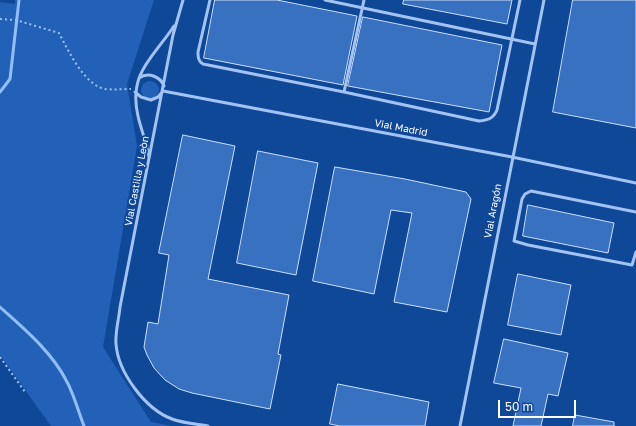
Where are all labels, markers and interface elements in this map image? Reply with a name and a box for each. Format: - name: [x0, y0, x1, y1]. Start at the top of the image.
- street label: Vial Madrid: [373, 117, 429, 139]
- street label: Vial Castilla y Leòn: [122, 135, 152, 227]
- street label: Vial Aragón: [482, 183, 504, 239]
- scale bar: [500, 392, 578, 418]
- text: 50 m: [505, 399, 533, 414]

